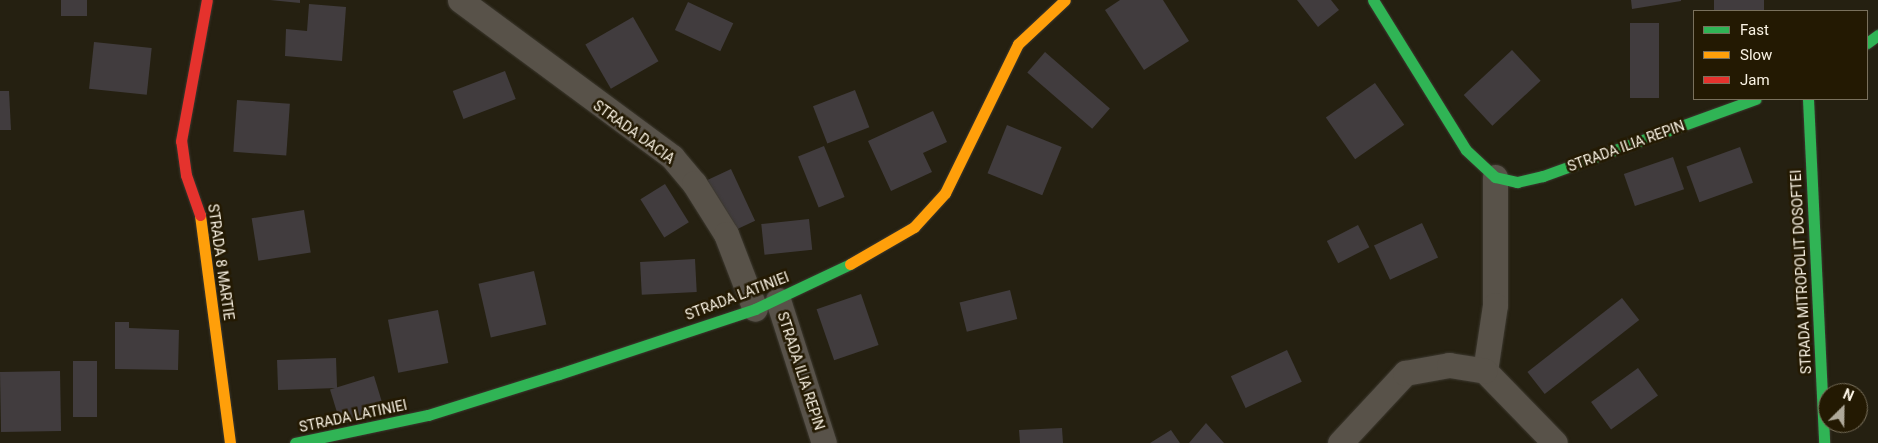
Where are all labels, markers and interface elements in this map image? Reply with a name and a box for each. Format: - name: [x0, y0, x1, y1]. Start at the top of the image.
- legend: [1693, 10, 1868, 100]
- text: Fast: [1740, 21, 1769, 39]
- text: Slow: [1740, 46, 1772, 64]
- text: Jam: [1740, 71, 1770, 89]
- street label: STRADA DACIA: [590, 97, 678, 167]
- street label: STRADA ILIA REPIN: [1565, 117, 1687, 175]
- street label: STRADA MITROPOLIT DOSOFTEI: [1787, 169, 1815, 375]
- street label: STRADA 8 MARTIE: [205, 203, 237, 321]
- street label: STRADA LATINIEI: [683, 268, 791, 324]
- street label: STRADA ILIA REPIN: [774, 310, 828, 432]
- north arrow: [1818, 383, 1868, 433]
- text: N: [1841, 386, 1856, 404]
- street label: STRADA LATINIEI: [298, 396, 408, 436]

